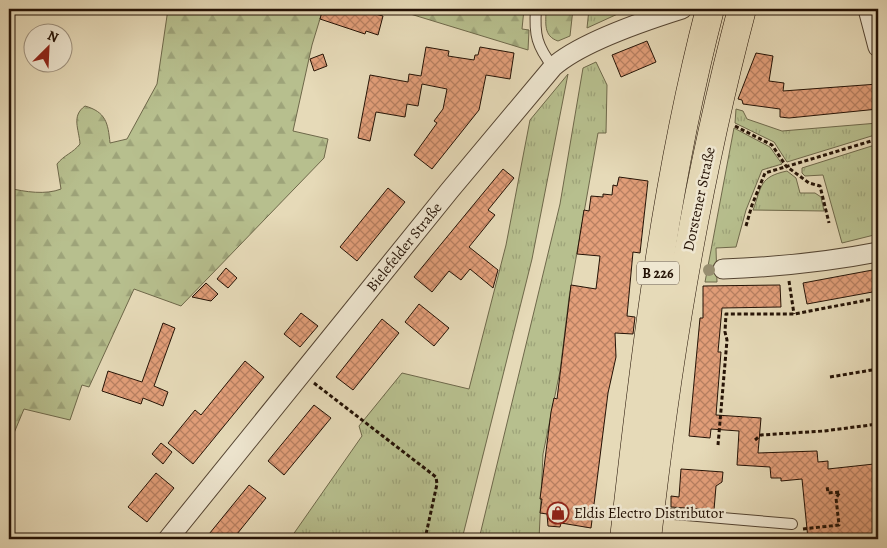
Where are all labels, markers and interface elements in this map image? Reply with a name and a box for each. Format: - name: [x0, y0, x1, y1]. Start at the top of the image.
- north arrow: [22, 22, 72, 72]
- text: N: [45, 26, 62, 47]
- street label: Dorstener Straße: [678, 145, 720, 253]
- street label: Bielefelder Straße: [362, 198, 446, 296]
- road number: B 226: [637, 262, 679, 284]
- shop icon: Eldis Electro Distributor: [546, 501, 570, 525]
- place label: Eldis Electro Distributor: [574, 503, 724, 523]

